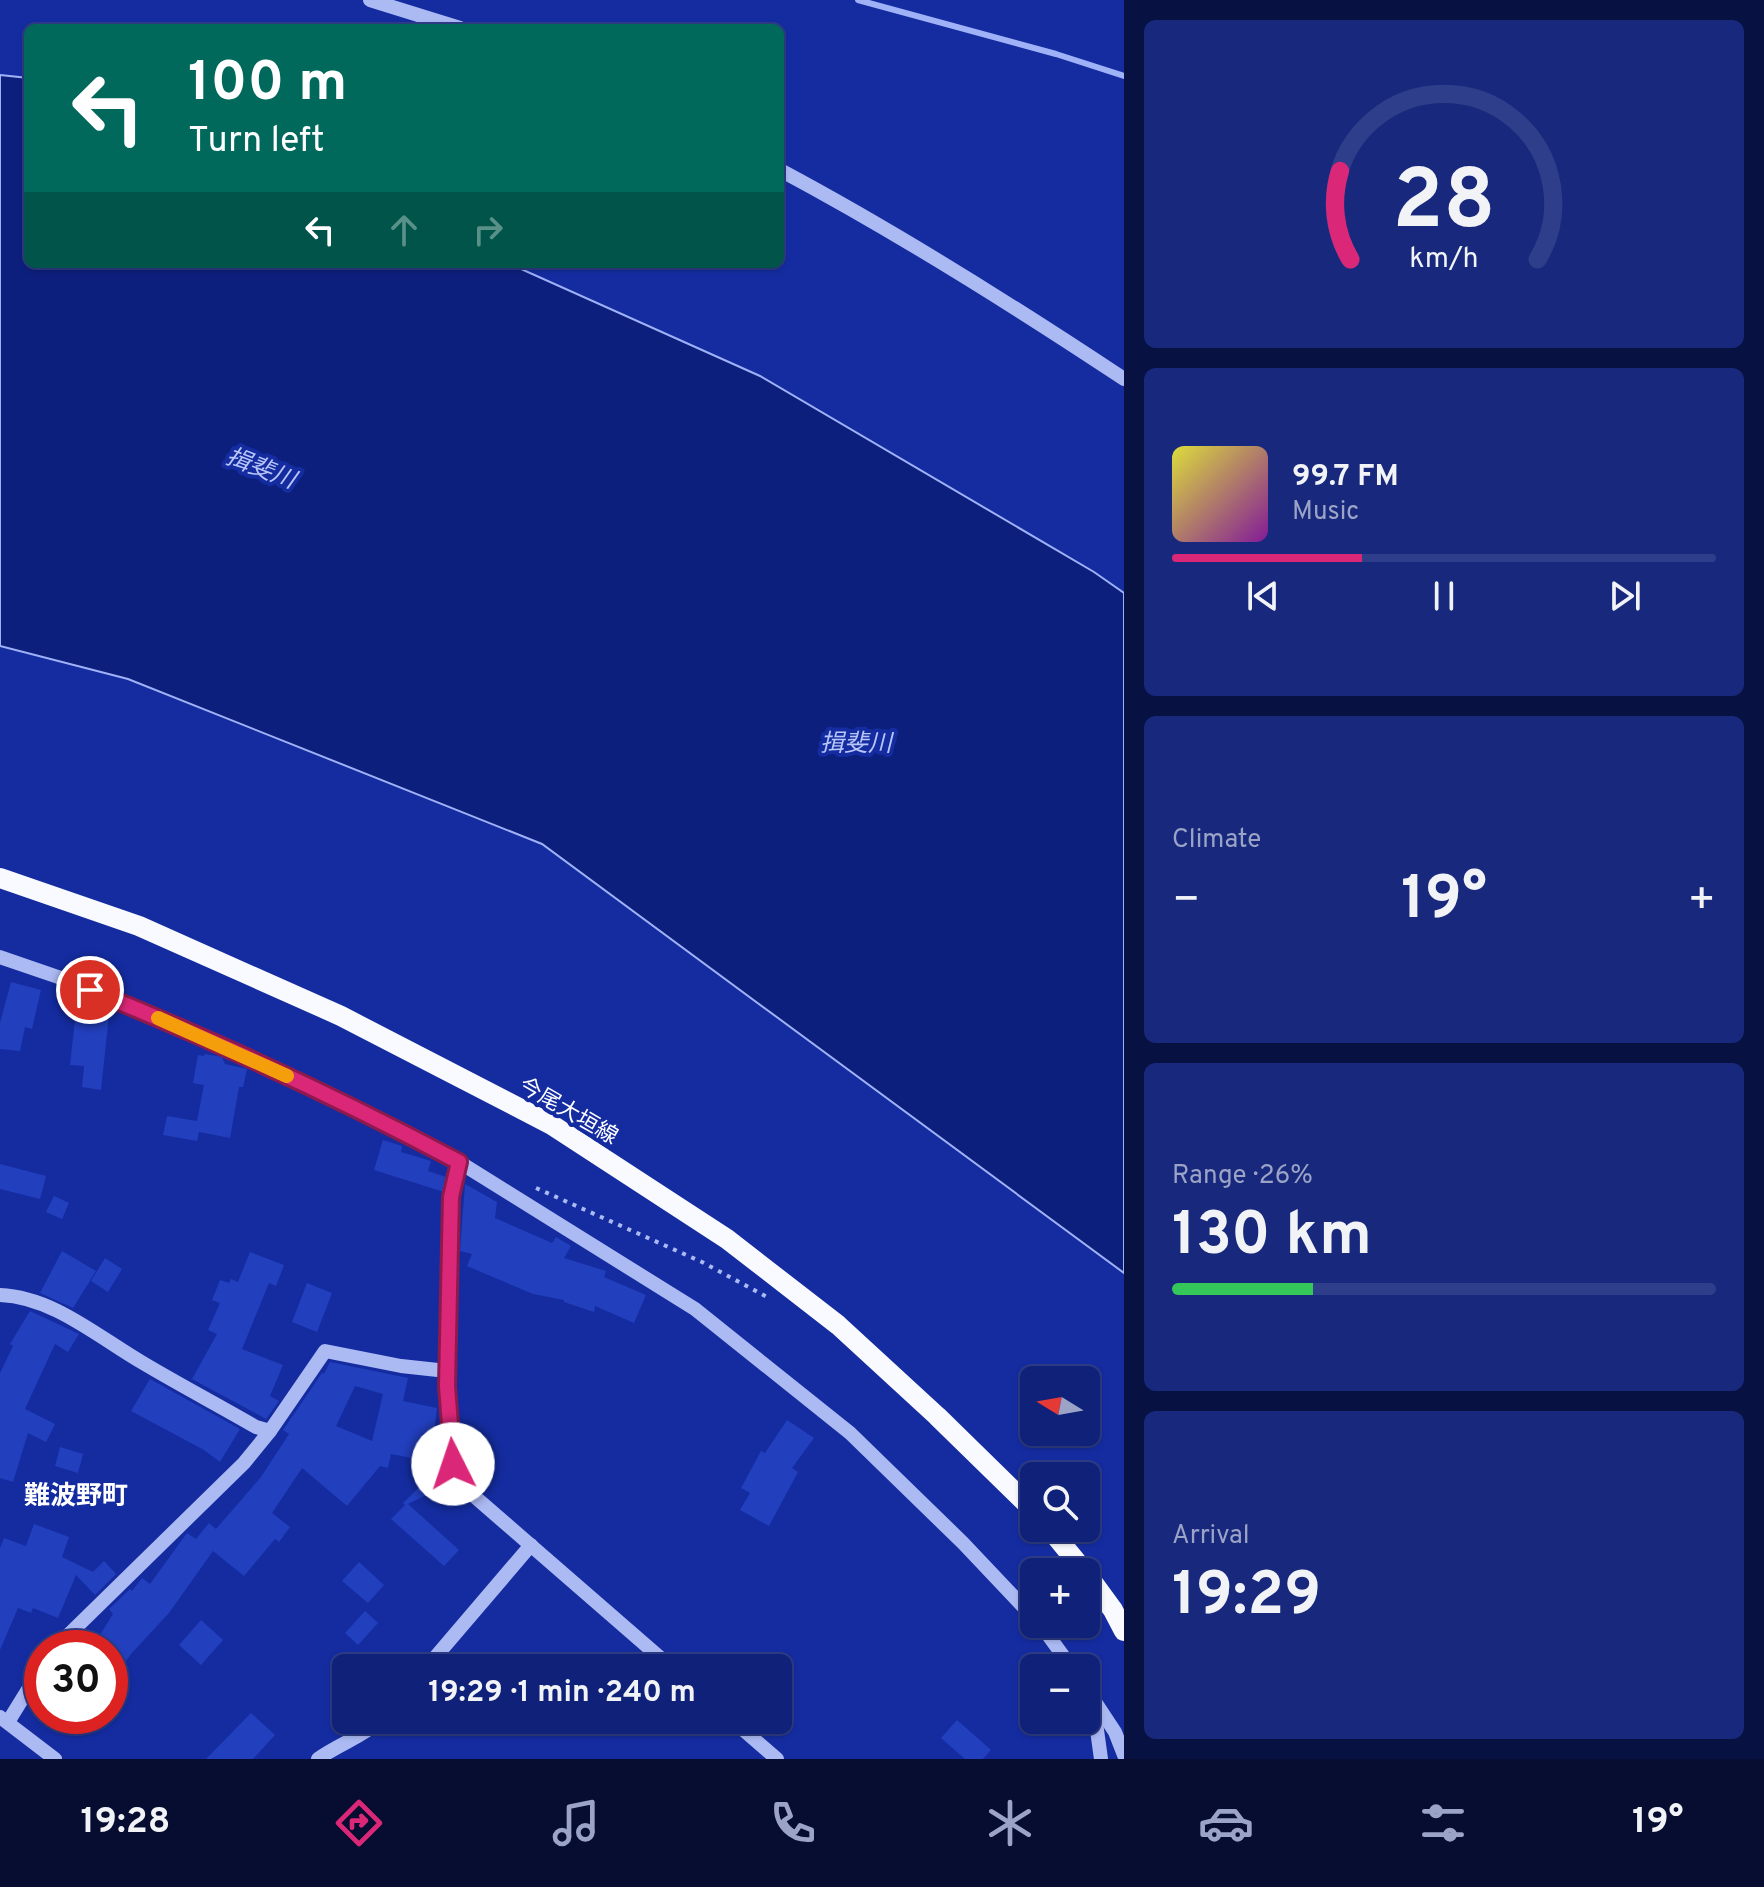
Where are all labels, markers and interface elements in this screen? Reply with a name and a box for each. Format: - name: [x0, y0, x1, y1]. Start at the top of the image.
- text: 100 m: [188, 50, 347, 120]
- icon: left: [56, 56, 160, 160]
- text: Turn left: [188, 119, 325, 165]
- text: 28: [1392, 152, 1496, 257]
- icon: left: [298, 208, 342, 252]
- icon: ahead: [382, 208, 426, 252]
- icon: right: [466, 208, 510, 252]
- text: km/h: [1409, 242, 1479, 278]
- water label: 揖斐川: [221, 443, 302, 498]
- text: 99.7 FM: [1292, 459, 1399, 496]
- text: Music: [1292, 496, 1359, 529]
- icon: previous: [1241, 574, 1285, 618]
- icon: pause: [1422, 574, 1466, 618]
- icon: next: [1603, 574, 1647, 618]
- water label: 揖斐川: [820, 730, 895, 760]
- text: Climate: [1172, 824, 1261, 857]
- text: 19°: [1401, 864, 1487, 940]
- text: −: [1172, 874, 1200, 930]
- text: +: [1688, 874, 1716, 930]
- pin: [56, 956, 124, 1024]
- icon: arrive: [68, 968, 112, 1012]
- street label: 今尾大垣線: [513, 1073, 622, 1151]
- text: Range · 26%: [1172, 1160, 1313, 1193]
- text: 130 km: [1172, 1200, 1372, 1276]
- north arrow: [1020, 1366, 1100, 1446]
- map controls: [1020, 1366, 1100, 1734]
- position arrow: [411, 1422, 495, 1506]
- button: search: [1020, 1462, 1100, 1542]
- district label: 難波野町: [24, 1481, 128, 1514]
- text: Arrival: [1172, 1520, 1250, 1553]
- button: +: [1020, 1558, 1100, 1638]
- text: 19:29: [1172, 1560, 1321, 1636]
- speed limit sign: 30: [24, 1630, 128, 1734]
- button: −: [1020, 1654, 1100, 1734]
- text: 19:29 · 1 min · 240 m: [428, 1675, 696, 1712]
- icon: directions: [331, 1795, 387, 1851]
- icon: music: [548, 1795, 604, 1851]
- icon: phone: [765, 1795, 821, 1851]
- icon: climate: [982, 1795, 1038, 1851]
- icon: car: [1198, 1795, 1254, 1851]
- icon: filters: [1415, 1795, 1471, 1851]
- text: 19:28: [80, 1800, 170, 1846]
- text: 19°: [1632, 1800, 1684, 1846]

